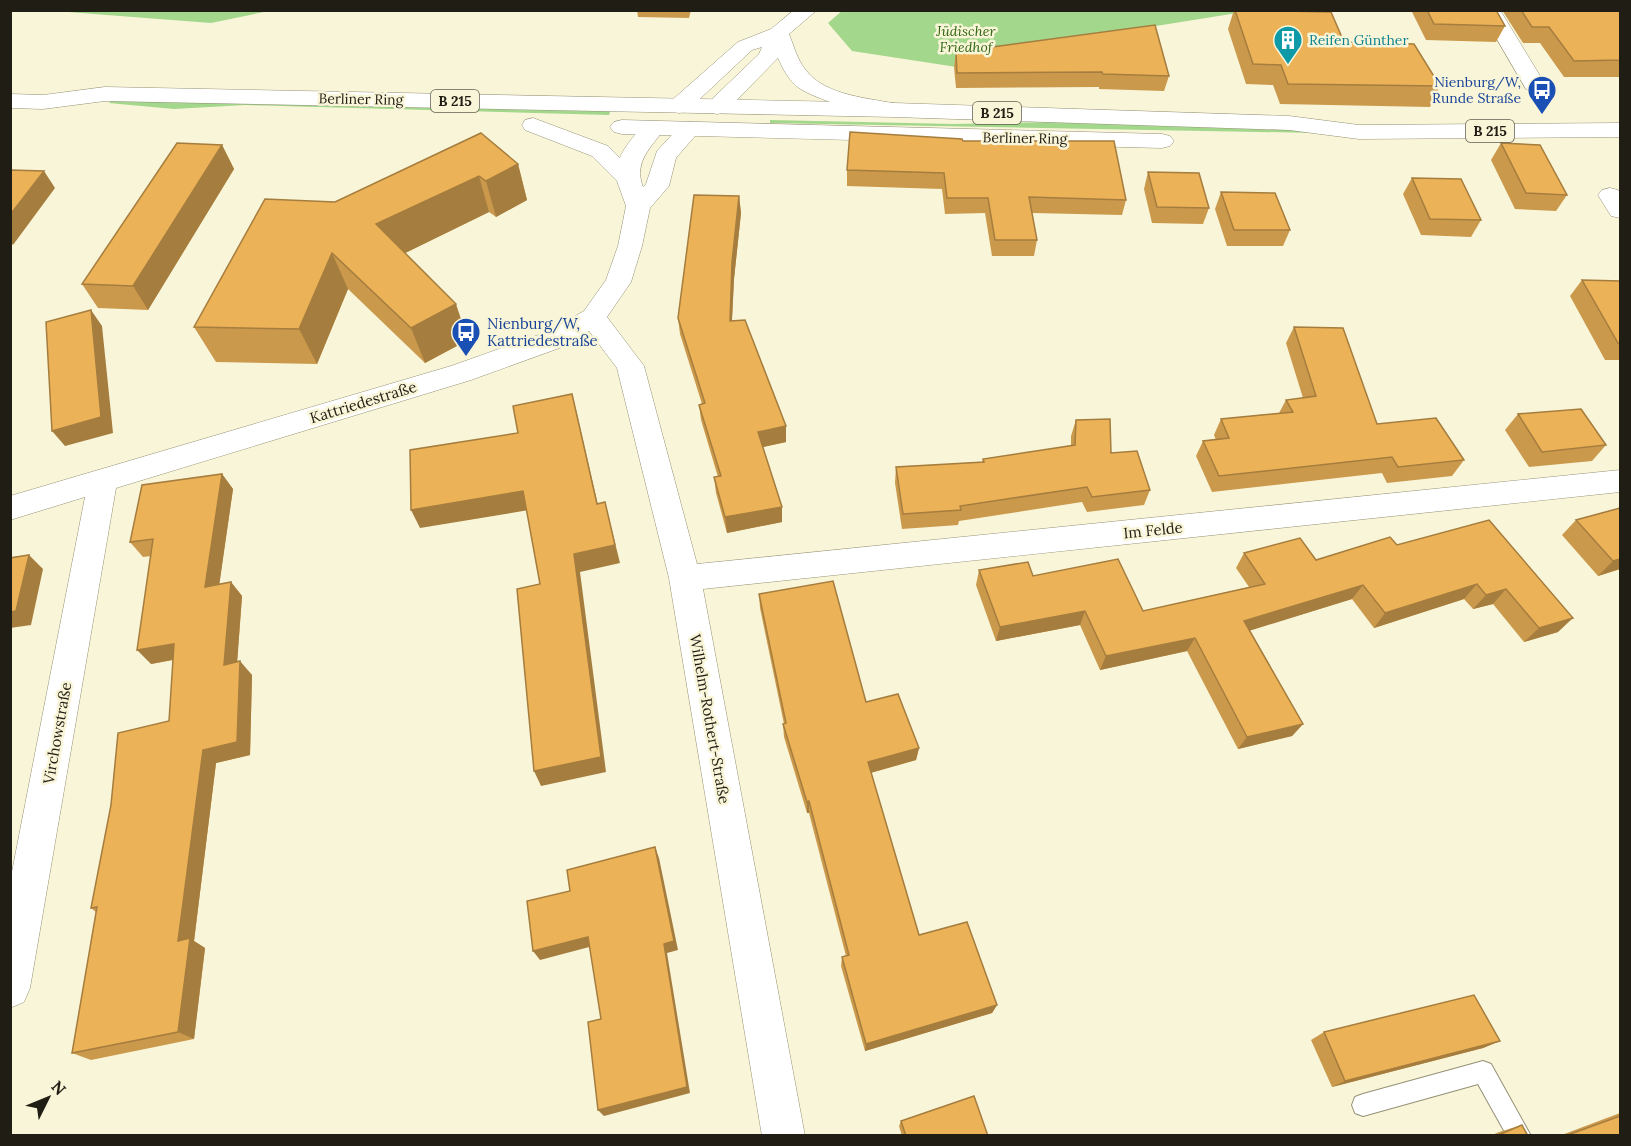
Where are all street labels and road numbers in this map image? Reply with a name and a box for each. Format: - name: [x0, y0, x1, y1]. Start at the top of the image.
- street label: Berliner Ring: [318, 89, 404, 109]
- road number: B 215: [431, 90, 479, 112]
- road number: B 215: [973, 102, 1021, 124]
- road number: B 215: [1466, 120, 1514, 142]
- street label: Berliner Ring: [982, 128, 1068, 148]
- street label: Kattriedestraße: [307, 377, 419, 427]
- street label: Im Felde: [1122, 517, 1184, 543]
- street label: Wilhelm-Rothert-Straße: [686, 633, 734, 805]
- street label: Virchowstraße: [39, 681, 75, 786]

